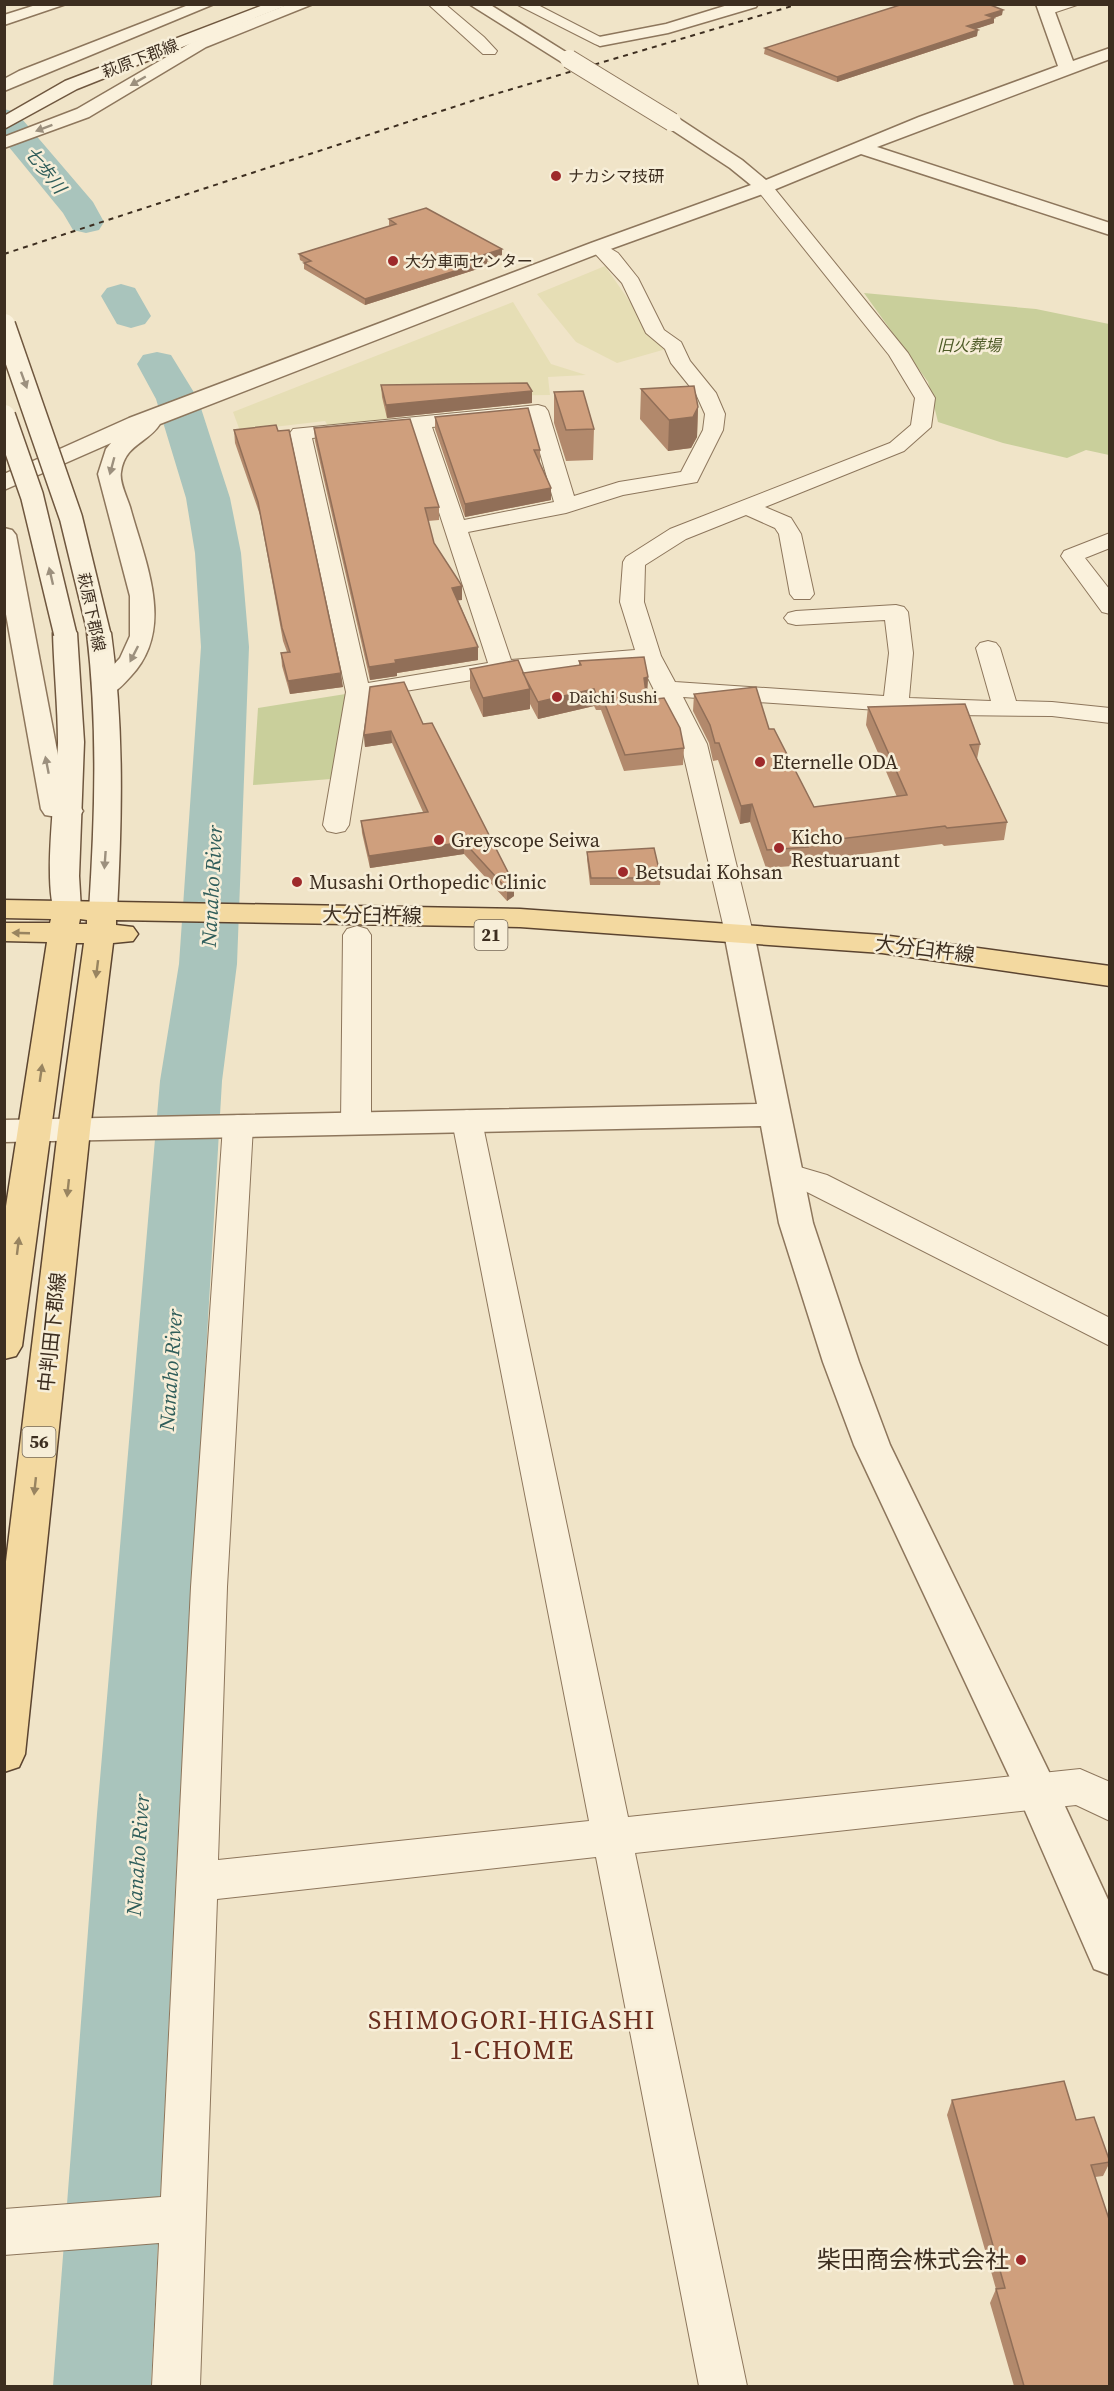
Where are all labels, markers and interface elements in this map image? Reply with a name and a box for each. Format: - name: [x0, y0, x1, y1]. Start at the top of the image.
- street label: 萩原下郡線: [99, 33, 181, 83]
- one-way arrow: [129, 76, 146, 86]
- one-way arrow: [35, 124, 53, 133]
- water label: 七歩川: [19, 141, 73, 200]
- place label: ナカシマ技研: [568, 165, 664, 187]
- marker: ナカシマ技研: [549, 169, 563, 183]
- place label: 大分車両センター: [405, 250, 533, 272]
- marker: 大分車両センター: [386, 254, 400, 268]
- park label: 旧火葬場: [937, 334, 1003, 356]
- one-way arrow: [20, 371, 30, 389]
- one-way arrow: [107, 457, 117, 475]
- one-way arrow: [46, 566, 56, 585]
- street label: 萩原下郡線: [73, 571, 111, 653]
- one-way arrow: [129, 645, 139, 663]
- place label: Daichi Sushi: [569, 686, 658, 708]
- marker: Daichi Sushi: [550, 690, 564, 704]
- place label: Eternelle ODA: [772, 748, 899, 776]
- marker: Eternelle ODA: [753, 755, 767, 769]
- one-way arrow: [42, 756, 51, 775]
- place label: Kicho Restuaruant: [791, 823, 900, 874]
- water label: Nanaho River: [194, 824, 229, 949]
- place label: Greyscope Seiwa: [451, 826, 601, 854]
- marker: Greyscope Seiwa: [432, 833, 446, 847]
- marker: Kicho Restuaruant: [772, 841, 786, 855]
- one-way arrow: [101, 850, 110, 869]
- place label: Betsudai Kohsan: [635, 858, 783, 886]
- marker: Betsudai Kohsan: [616, 865, 630, 879]
- place label: Musashi Orthopedic Clinic: [309, 868, 547, 896]
- marker: Musashi Orthopedic Clinic: [290, 875, 304, 889]
- street label: 大分臼杵線: [322, 900, 422, 930]
- road number: 21: [474, 920, 508, 950]
- one-way arrow: [12, 928, 31, 937]
- street label: 大分臼杵線: [874, 929, 976, 969]
- one-way arrow: [92, 960, 101, 979]
- one-way arrow: [37, 1063, 46, 1082]
- one-way arrow: [63, 1178, 73, 1197]
- one-way arrow: [13, 1236, 22, 1255]
- street label: 中判田下郡線: [32, 1271, 72, 1393]
- water label: Nanaho River: [152, 1308, 189, 1433]
- road number: 56: [22, 1427, 56, 1457]
- one-way arrow: [30, 1477, 39, 1496]
- water label: Nanaho River: [119, 1793, 156, 1918]
- district label: SHIMOGORI-HIGASHI 1-CHOME: [368, 2002, 656, 2068]
- place label: 柴田商会株式会社: [817, 2243, 1009, 2276]
- marker: 柴田商会株式会社: [1014, 2253, 1028, 2267]

